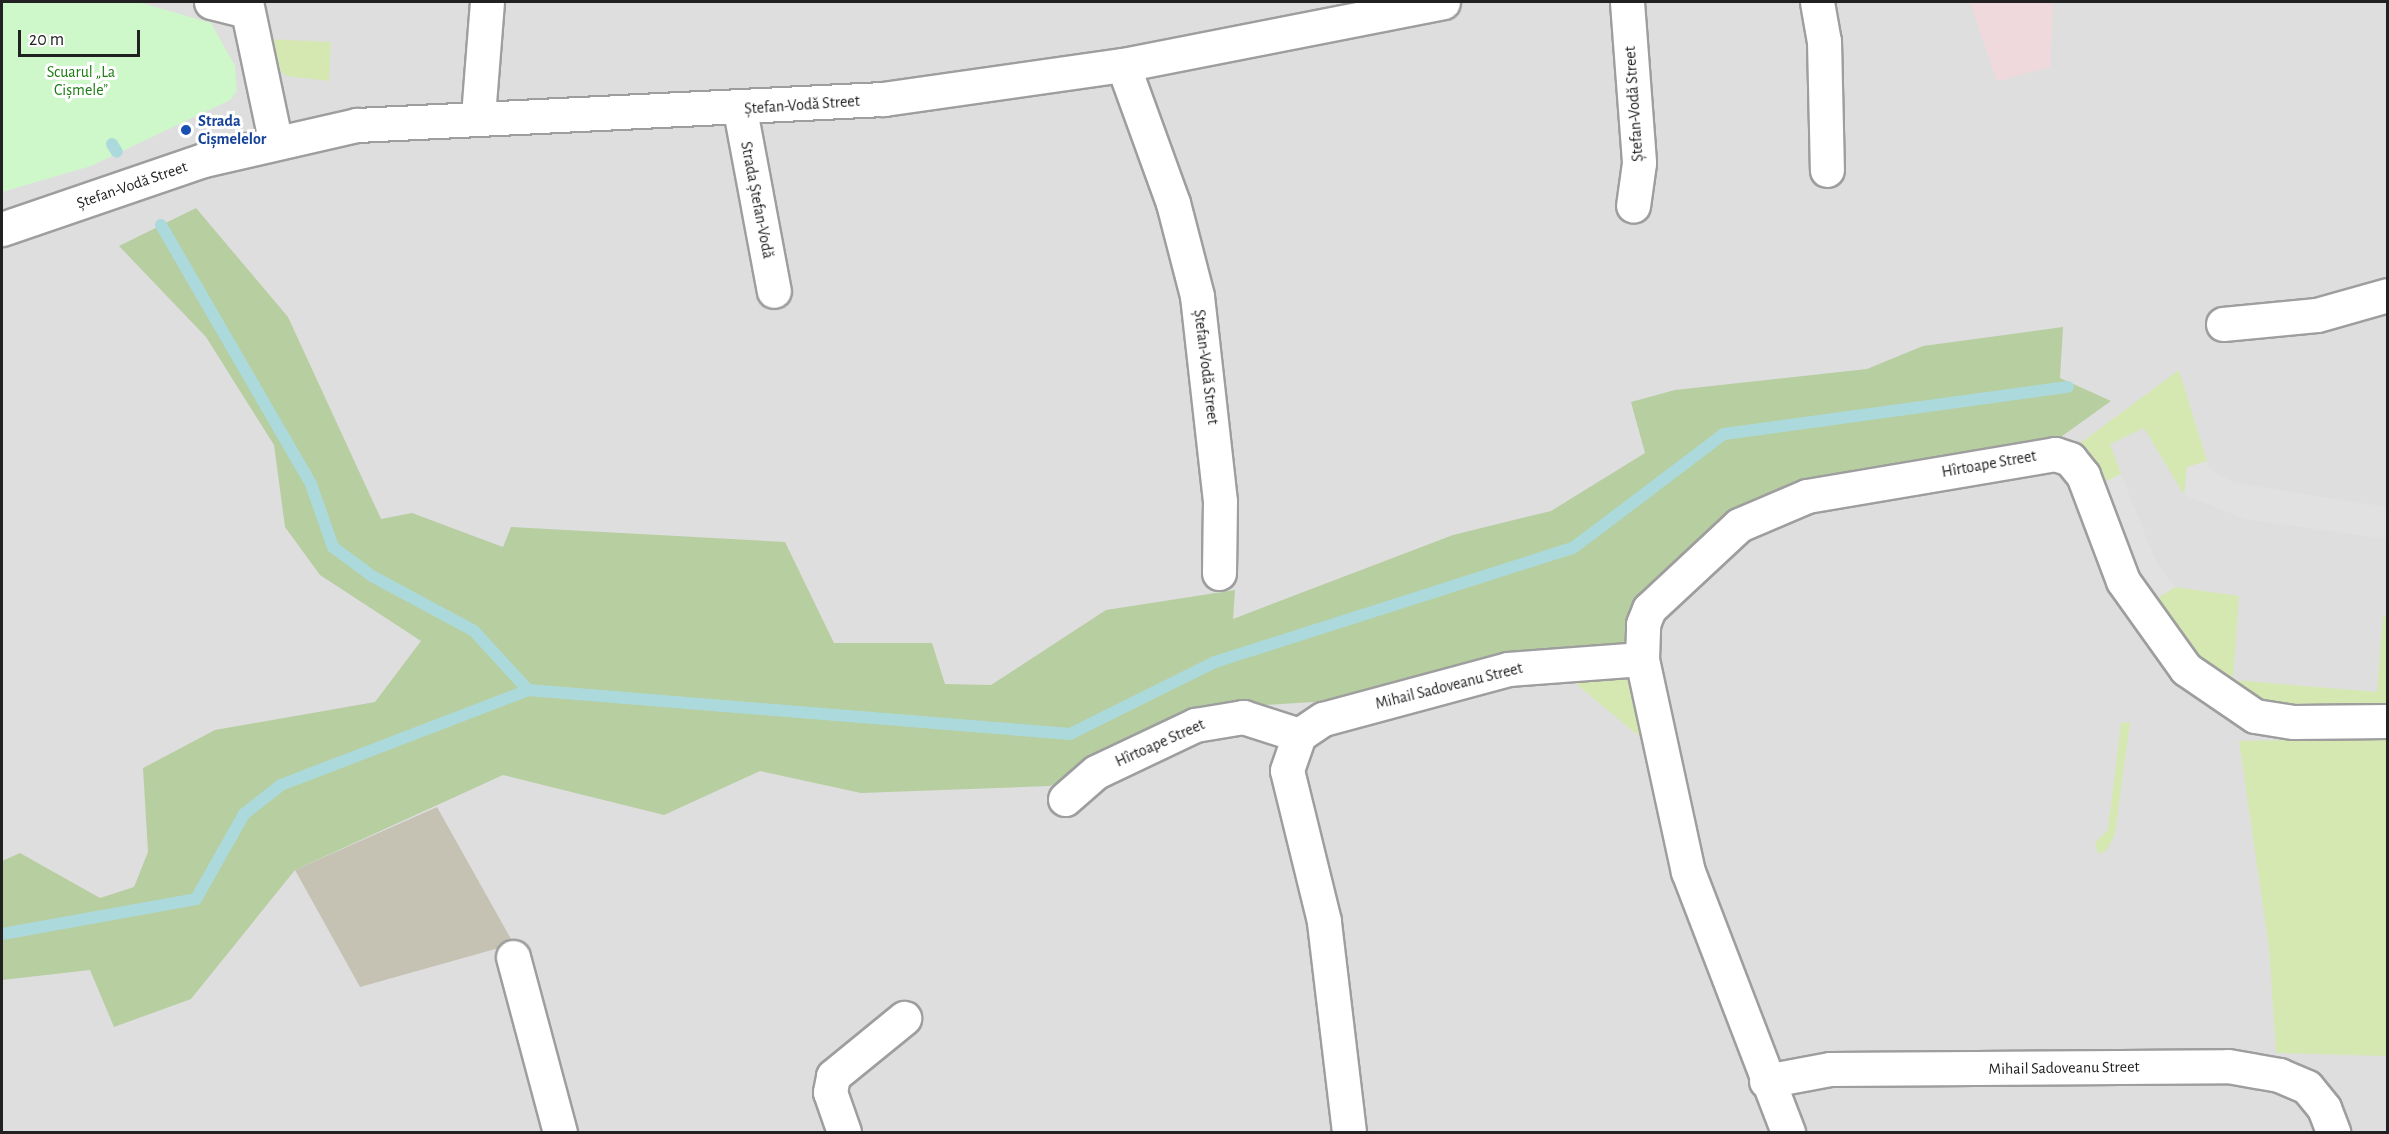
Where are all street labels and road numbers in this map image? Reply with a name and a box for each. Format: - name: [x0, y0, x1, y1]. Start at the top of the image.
- street label: Ștefan-Vodă Street: [1620, 46, 1648, 162]
- street label: Ștefan-Vodă Street: [744, 91, 860, 119]
- street label: Strada Ștefan-Vodă: [736, 140, 778, 260]
- street label: Ștefan-Vodă Street: [74, 157, 190, 213]
- street label: Ștefan-Vodă Street: [1189, 308, 1223, 426]
- street label: Hîrtoape Street: [1940, 446, 2038, 482]
- street label: Mihail Sadoveanu Street: [1373, 658, 1525, 714]
- street label: Hîrtoape Street: [1112, 715, 1208, 771]
- street label: Mihail Sadoveanu Street: [1988, 1057, 2140, 1079]

